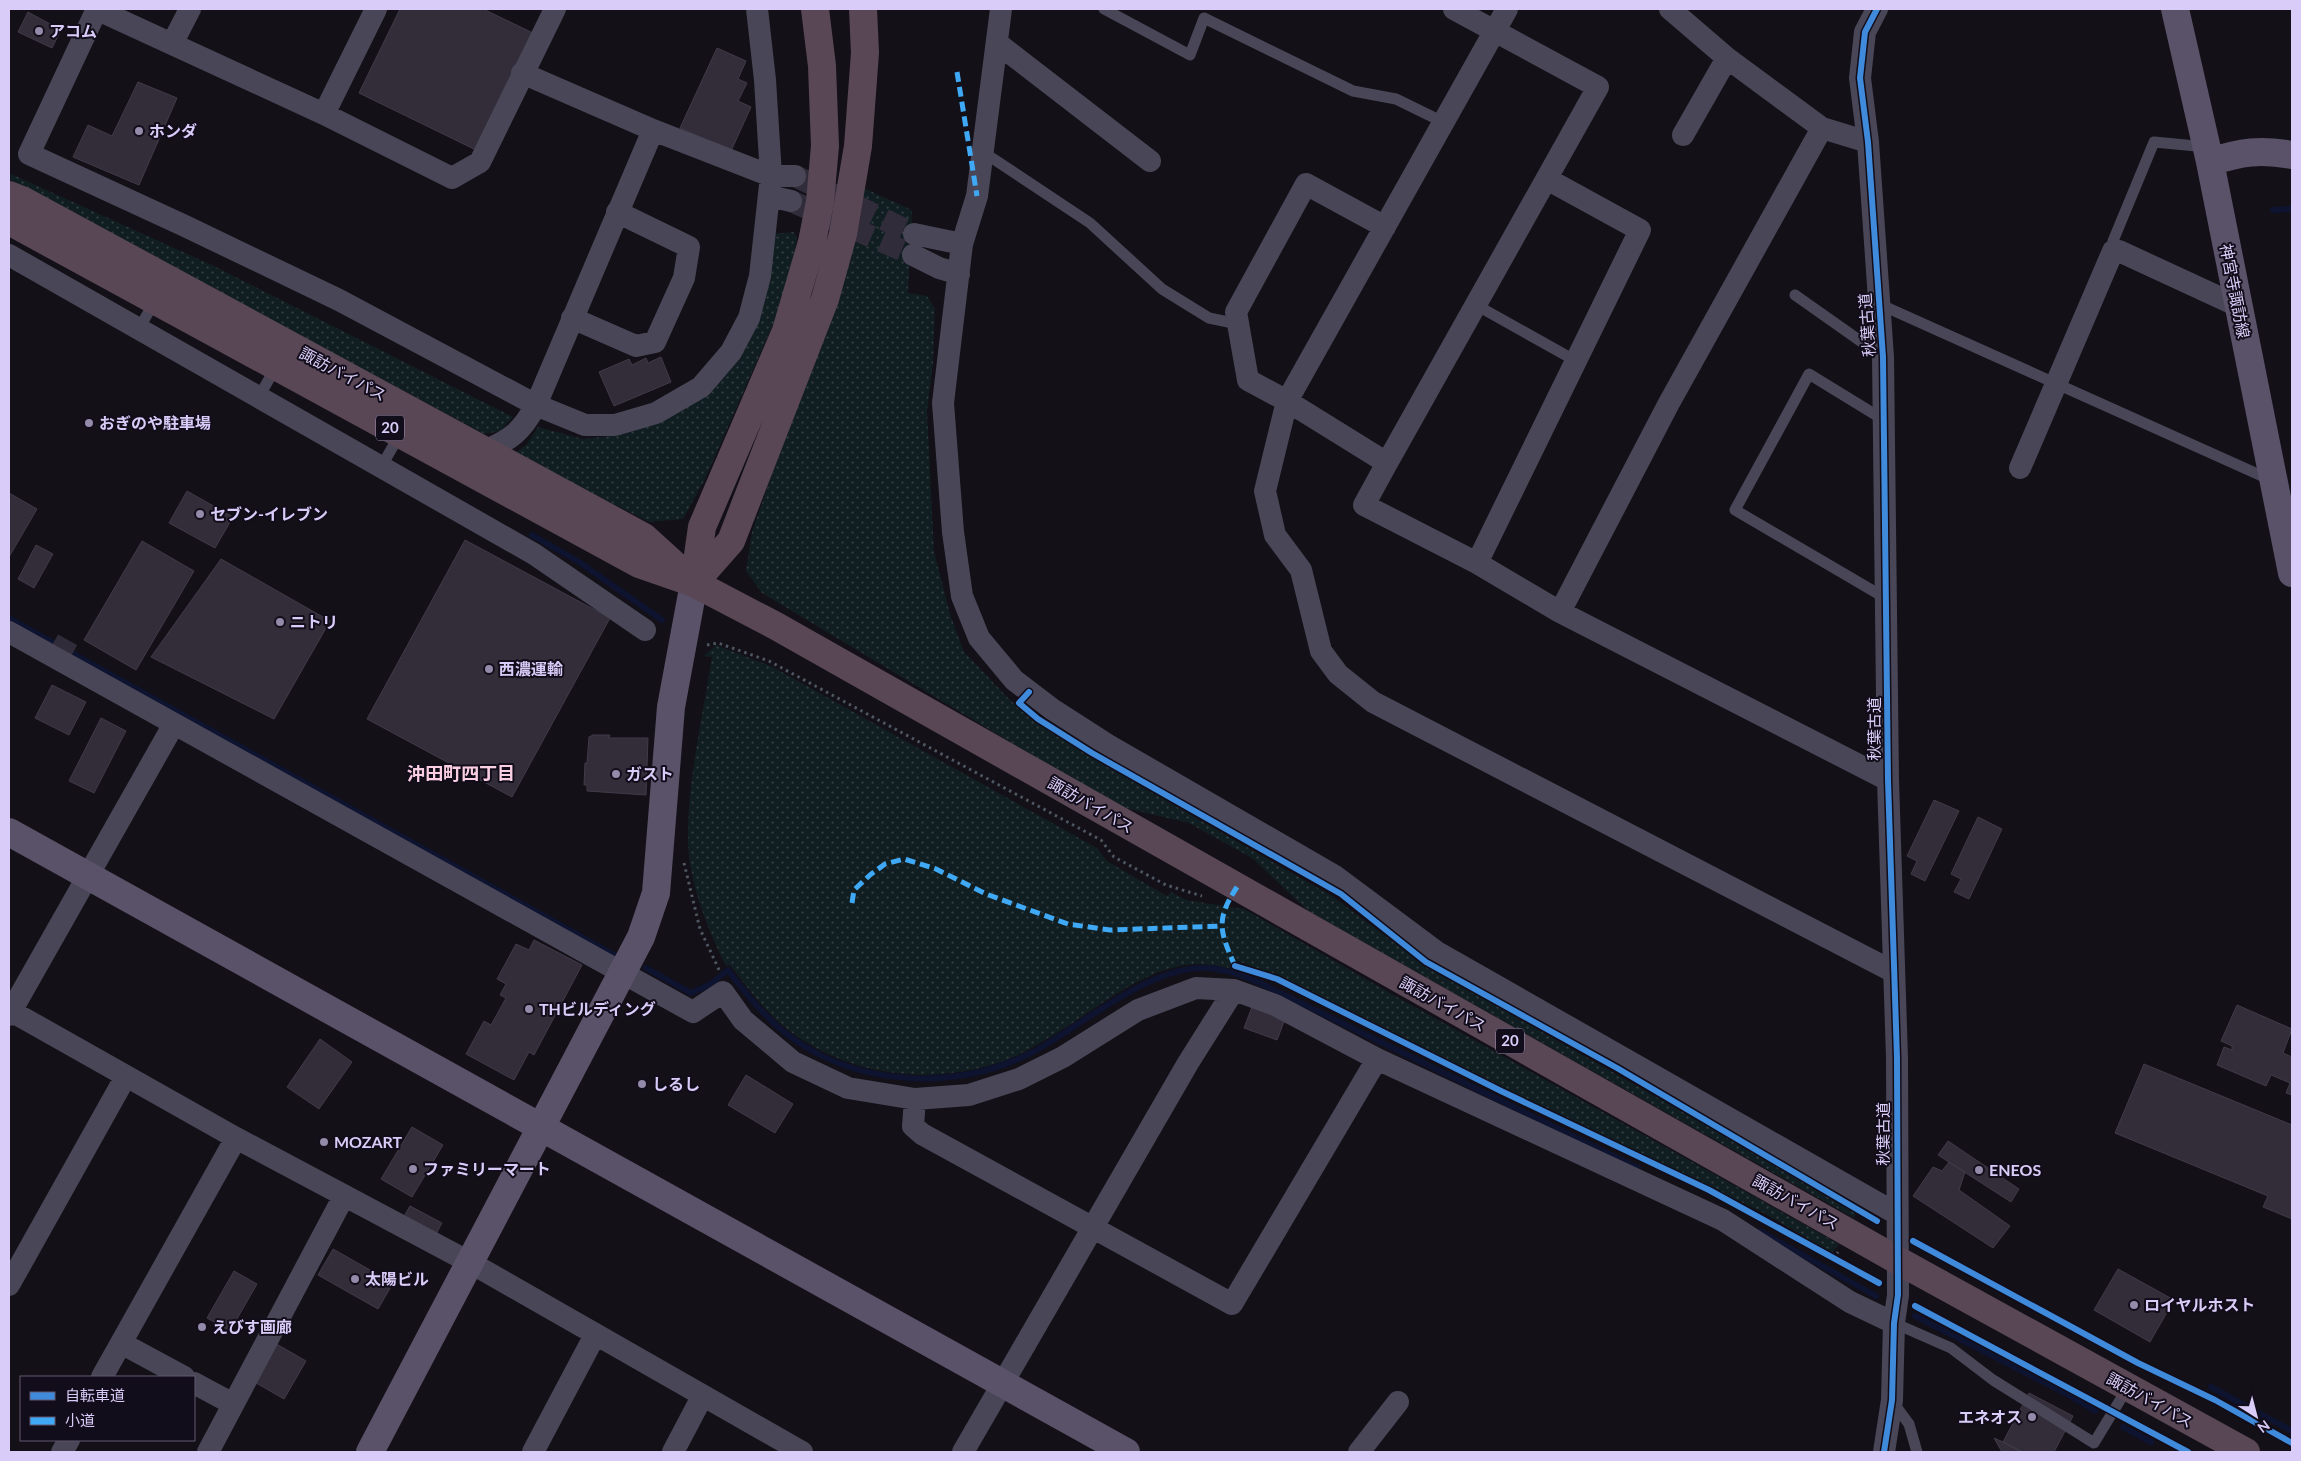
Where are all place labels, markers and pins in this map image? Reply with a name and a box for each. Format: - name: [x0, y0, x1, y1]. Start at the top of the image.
- place label: アコム: [49, 21, 97, 40]
- marker: アコム: [33, 25, 45, 37]
- place label: ホンダ: [149, 121, 197, 140]
- marker: ホンダ: [133, 125, 145, 137]
- place label: おぎのや駐車場: [99, 413, 211, 432]
- marker: おぎのや駐車場: [83, 417, 95, 429]
- place label: セブン-イレブン: [210, 504, 328, 523]
- marker: セブン-イレブン: [194, 508, 206, 520]
- place label: ニトリ: [290, 612, 338, 631]
- marker: ニトリ: [274, 616, 286, 628]
- place label: 西濃運輸: [499, 659, 563, 678]
- marker: 西濃運輸: [483, 663, 495, 675]
- place label: ガスト: [626, 764, 674, 783]
- marker: ガスト: [610, 768, 622, 780]
- place label: THビルディング: [539, 999, 656, 1018]
- marker: THビルディング: [523, 1003, 535, 1015]
- place label: しるし: [652, 1074, 700, 1093]
- marker: しるし: [636, 1078, 648, 1090]
- place label: MOZART: [334, 1132, 403, 1151]
- marker: MOZART: [318, 1136, 330, 1148]
- place label: ファミリーマート: [423, 1159, 551, 1178]
- place label: ENEOS: [1989, 1160, 2041, 1179]
- marker: ファミリーマート: [407, 1163, 419, 1175]
- marker: ENEOS: [1973, 1164, 1985, 1176]
- place label: 太陽ビル: [365, 1269, 429, 1288]
- marker: 太陽ビル: [349, 1273, 361, 1285]
- place label: ロイヤルホスト: [2144, 1295, 2256, 1314]
- marker: ロイヤルホスト: [2128, 1299, 2140, 1311]
- place label: えびす画廊: [212, 1317, 292, 1336]
- marker: えびす画廊: [196, 1321, 208, 1333]
- place label: エネオス: [1958, 1407, 2022, 1426]
- marker: エネオス: [2026, 1411, 2038, 1423]

